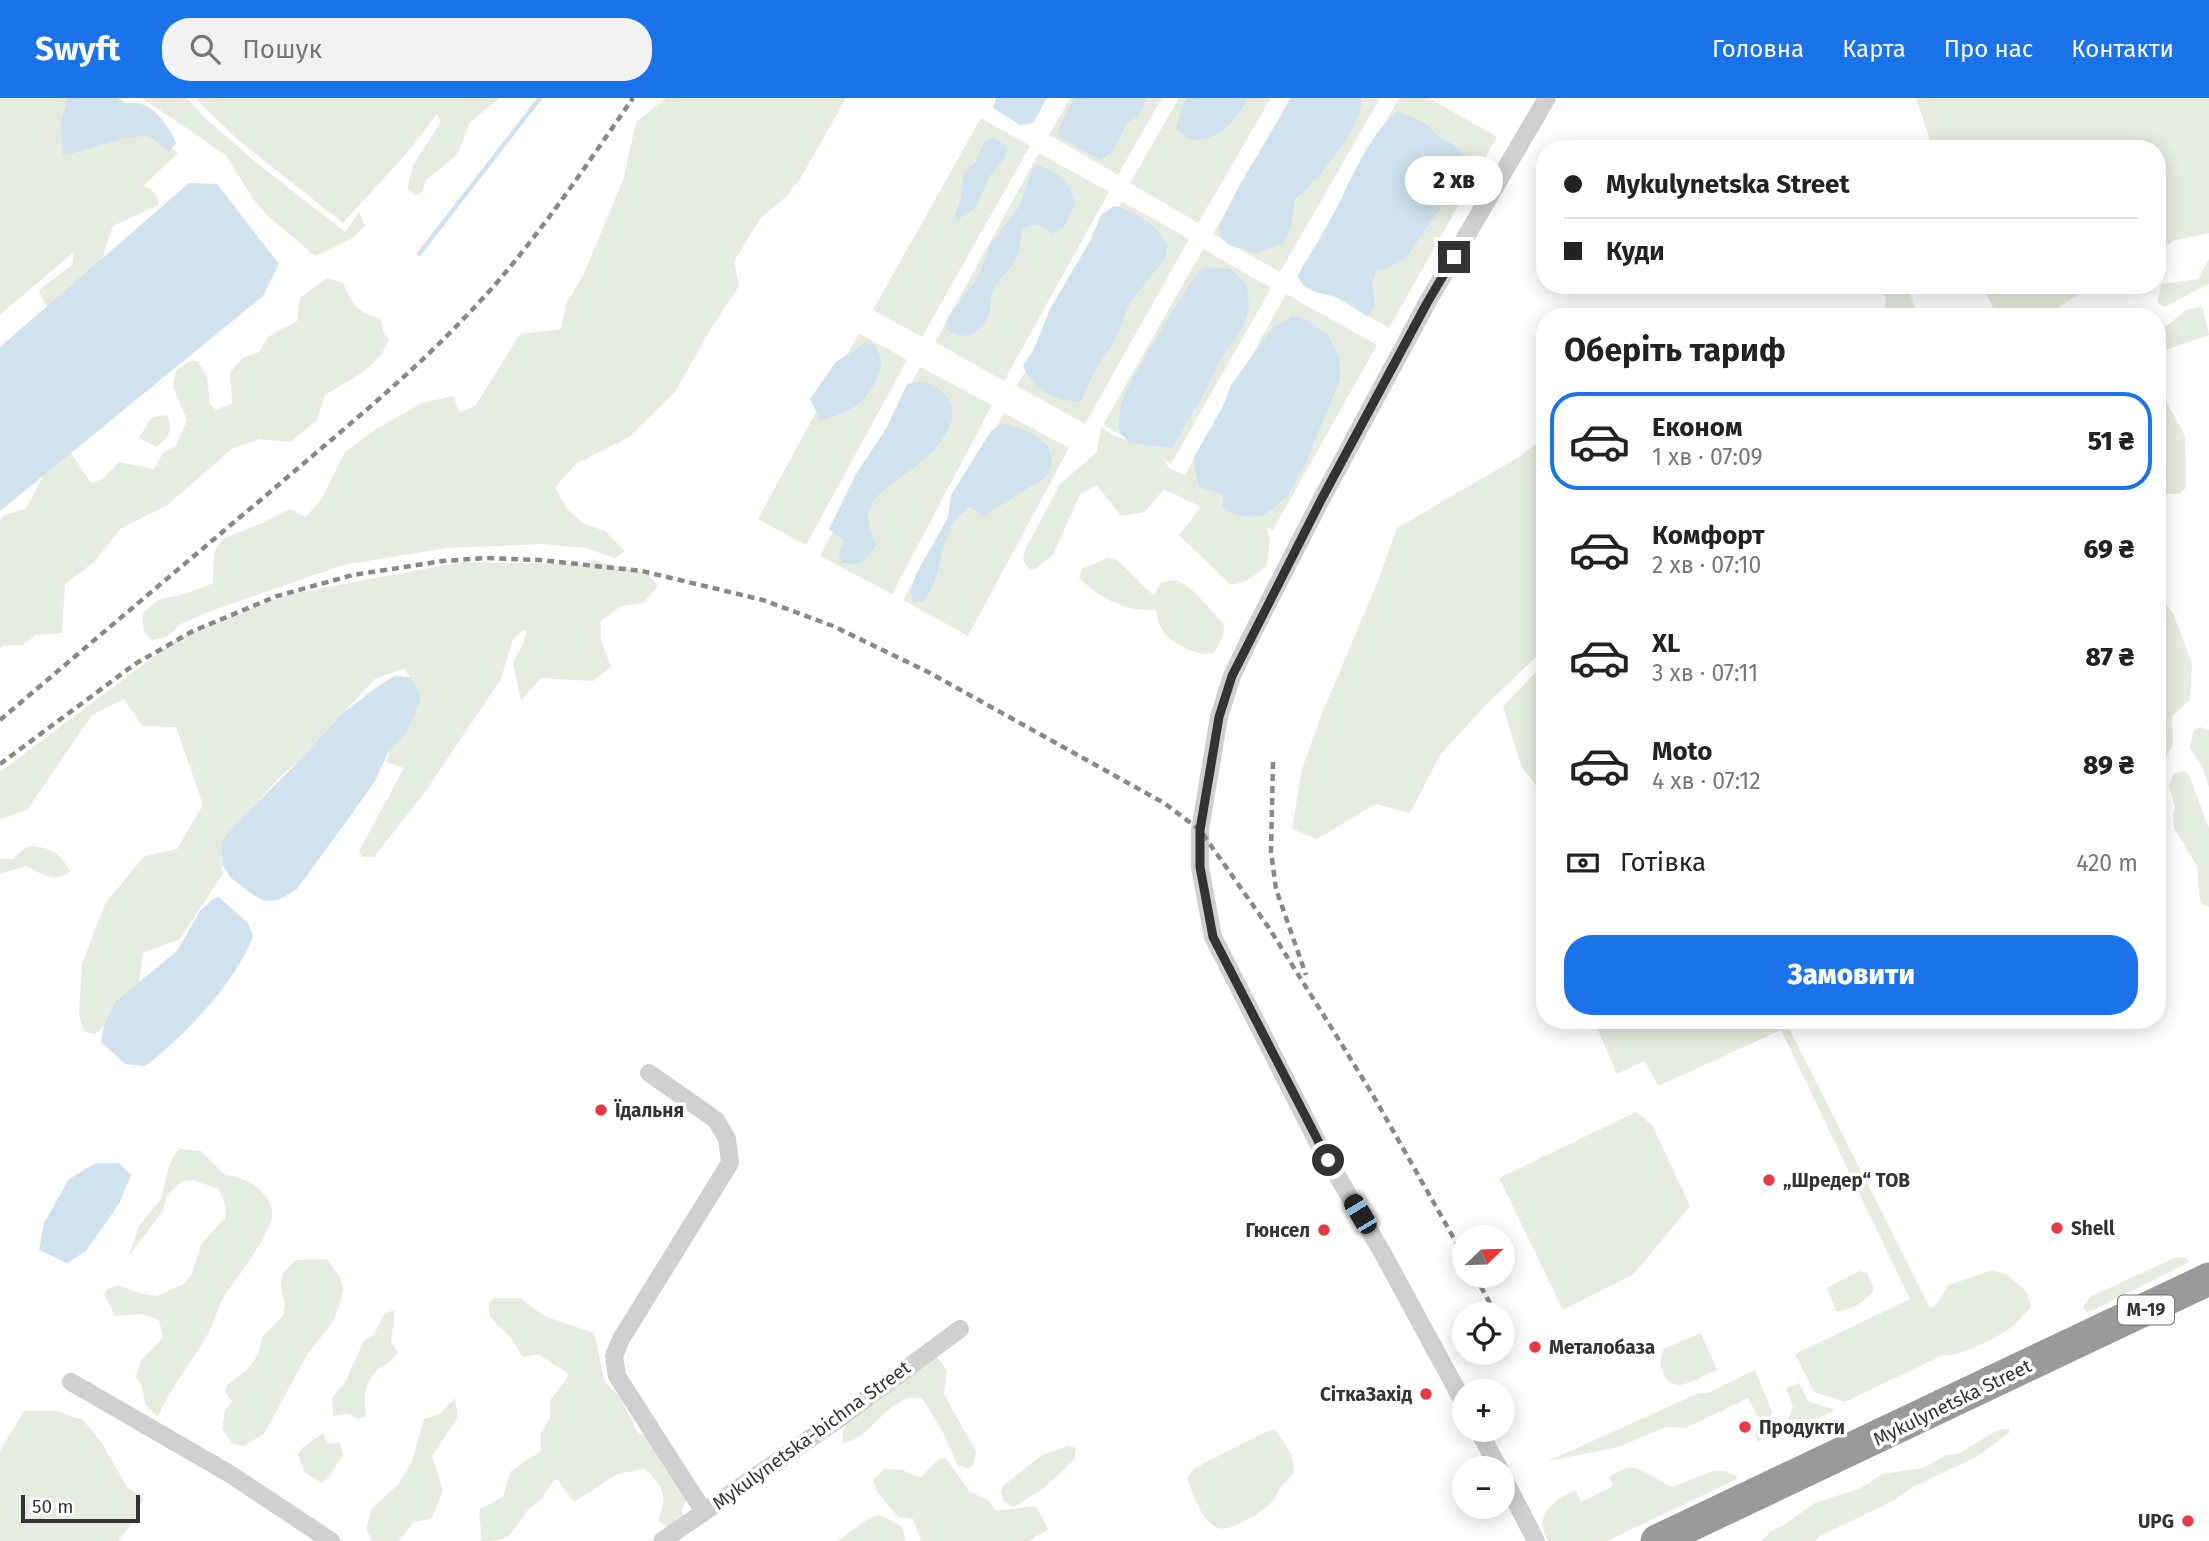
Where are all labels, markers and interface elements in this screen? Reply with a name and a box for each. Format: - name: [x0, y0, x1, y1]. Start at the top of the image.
- search box: [162, 18, 652, 81]
- text: Swyft: [35, 29, 120, 69]
- icon: search: [186, 30, 224, 68]
- text: Пошук: [242, 34, 322, 65]
- text: Головна: [1712, 35, 1804, 63]
- text: Карта: [1842, 35, 1906, 63]
- text: Про нас: [1944, 35, 2033, 63]
- text: Контакти: [2071, 35, 2174, 63]
- callout: 2 хв: [1405, 156, 1503, 204]
- text: 2 хв: [1433, 166, 1475, 194]
- text: Mykulynetska Street: [1606, 169, 1849, 200]
- text: Куди: [1606, 236, 1665, 267]
- route end: [1438, 241, 1470, 273]
- text: Оберіть тариф: [1564, 331, 1786, 369]
- icon: car: [1568, 410, 1631, 473]
- text: Економ: [1652, 412, 1742, 443]
- text: 51 ₴: [2088, 426, 2134, 457]
- text: 1 хв · 07:09: [1652, 443, 1763, 471]
- icon: car: [1568, 518, 1631, 581]
- text: Комфорт: [1652, 520, 1765, 551]
- text: 69 ₴: [2083, 534, 2134, 565]
- text: 2 хв · 07:10: [1652, 551, 1761, 579]
- icon: car: [1568, 626, 1631, 689]
- text: XL: [1652, 628, 1680, 659]
- text: 87 ₴: [2085, 642, 2134, 673]
- text: 3 хв · 07:11: [1652, 659, 1758, 687]
- icon: car: [1568, 734, 1631, 797]
- text: Moto: [1652, 736, 1712, 767]
- text: 89 ₴: [2083, 750, 2134, 781]
- text: 4 хв · 07:12: [1652, 767, 1761, 795]
- icon: cash: [1564, 844, 1602, 882]
- text: Готівка: [1620, 847, 1706, 878]
- text: 420 m: [2076, 849, 2138, 877]
- button: Замовити: [1564, 935, 2138, 1015]
- place label: Їдальня: [614, 1098, 684, 1122]
- marker: Їдальня: [593, 1102, 609, 1118]
- route start: [1312, 1144, 1344, 1176]
- place label: „Шредер“ ТОВ: [1783, 1169, 1910, 1192]
- marker: „Шредер“ ТОВ: [1761, 1172, 1777, 1188]
- car: [1341, 1191, 1380, 1237]
- place label: Shell: [2071, 1217, 2115, 1240]
- place label: Гюнсел: [1246, 1219, 1310, 1242]
- marker: Shell: [2049, 1220, 2065, 1236]
- marker: Гюнсел: [1316, 1222, 1332, 1238]
- north arrow: [1452, 1225, 1516, 1288]
- map controls: [1452, 1225, 1515, 1519]
- road number: М-19: [2118, 1296, 2174, 1324]
- button: locate: [1452, 1302, 1515, 1365]
- place label: Металобаза: [1549, 1336, 1655, 1359]
- marker: Металобаза: [1527, 1339, 1543, 1355]
- street label: Mykulynetska Street: [1869, 1354, 2035, 1451]
- street label: Mykulynetska-bichna Street: [708, 1356, 915, 1515]
- button: +: [1452, 1379, 1515, 1442]
- place label: СіткаЗахід: [1320, 1383, 1412, 1406]
- marker: СіткаЗахід: [1418, 1386, 1434, 1402]
- place label: Продукти: [1759, 1416, 1845, 1439]
- marker: Продукти: [1737, 1419, 1753, 1435]
- button: −: [1452, 1456, 1515, 1519]
- scale bar: [21, 1492, 140, 1524]
- text: 50 m: [32, 1495, 73, 1518]
- place label: UPG: [2138, 1510, 2174, 1533]
- marker: UPG: [2180, 1513, 2196, 1529]

